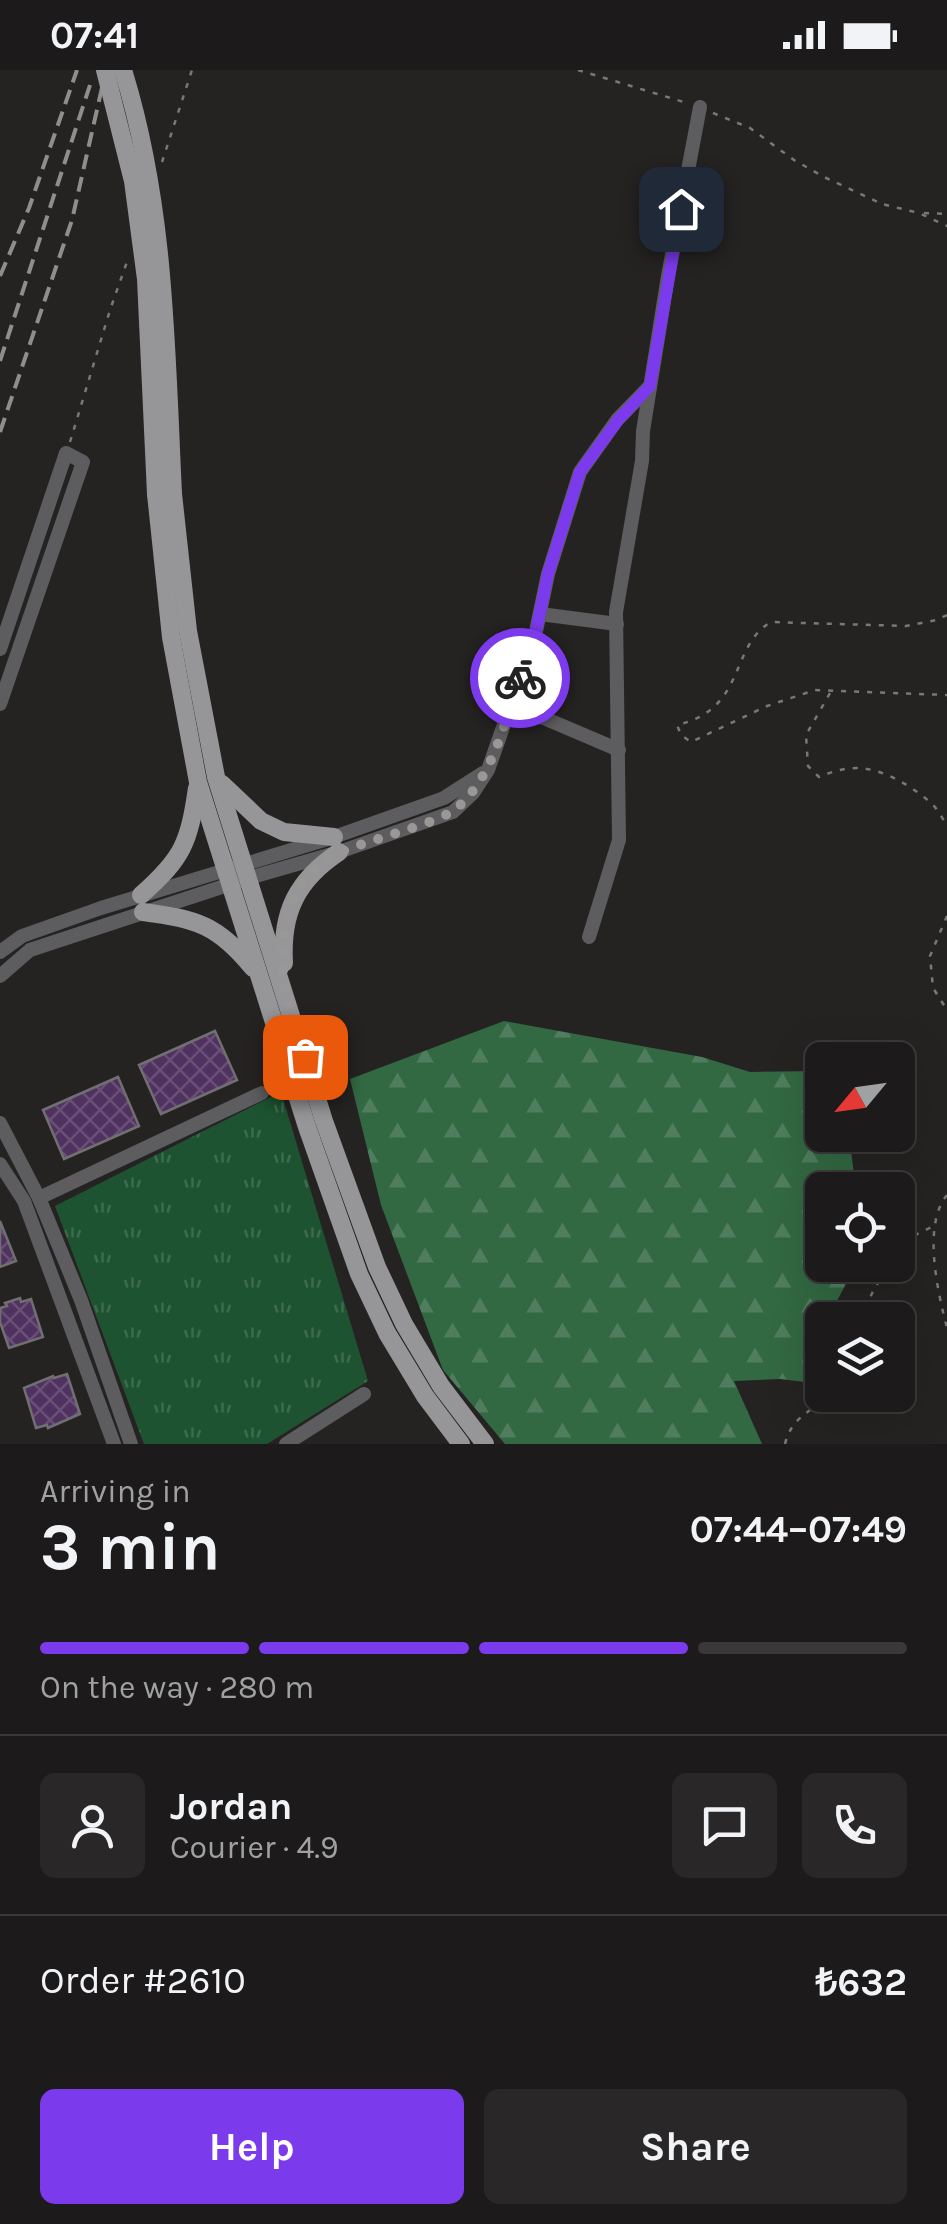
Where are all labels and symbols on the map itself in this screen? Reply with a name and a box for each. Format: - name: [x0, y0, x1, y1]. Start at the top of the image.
- pin: [639, 167, 724, 252]
- courier: [470, 628, 570, 728]
- pin: [263, 1015, 348, 1100]
- north arrow: [805, 1042, 915, 1152]

